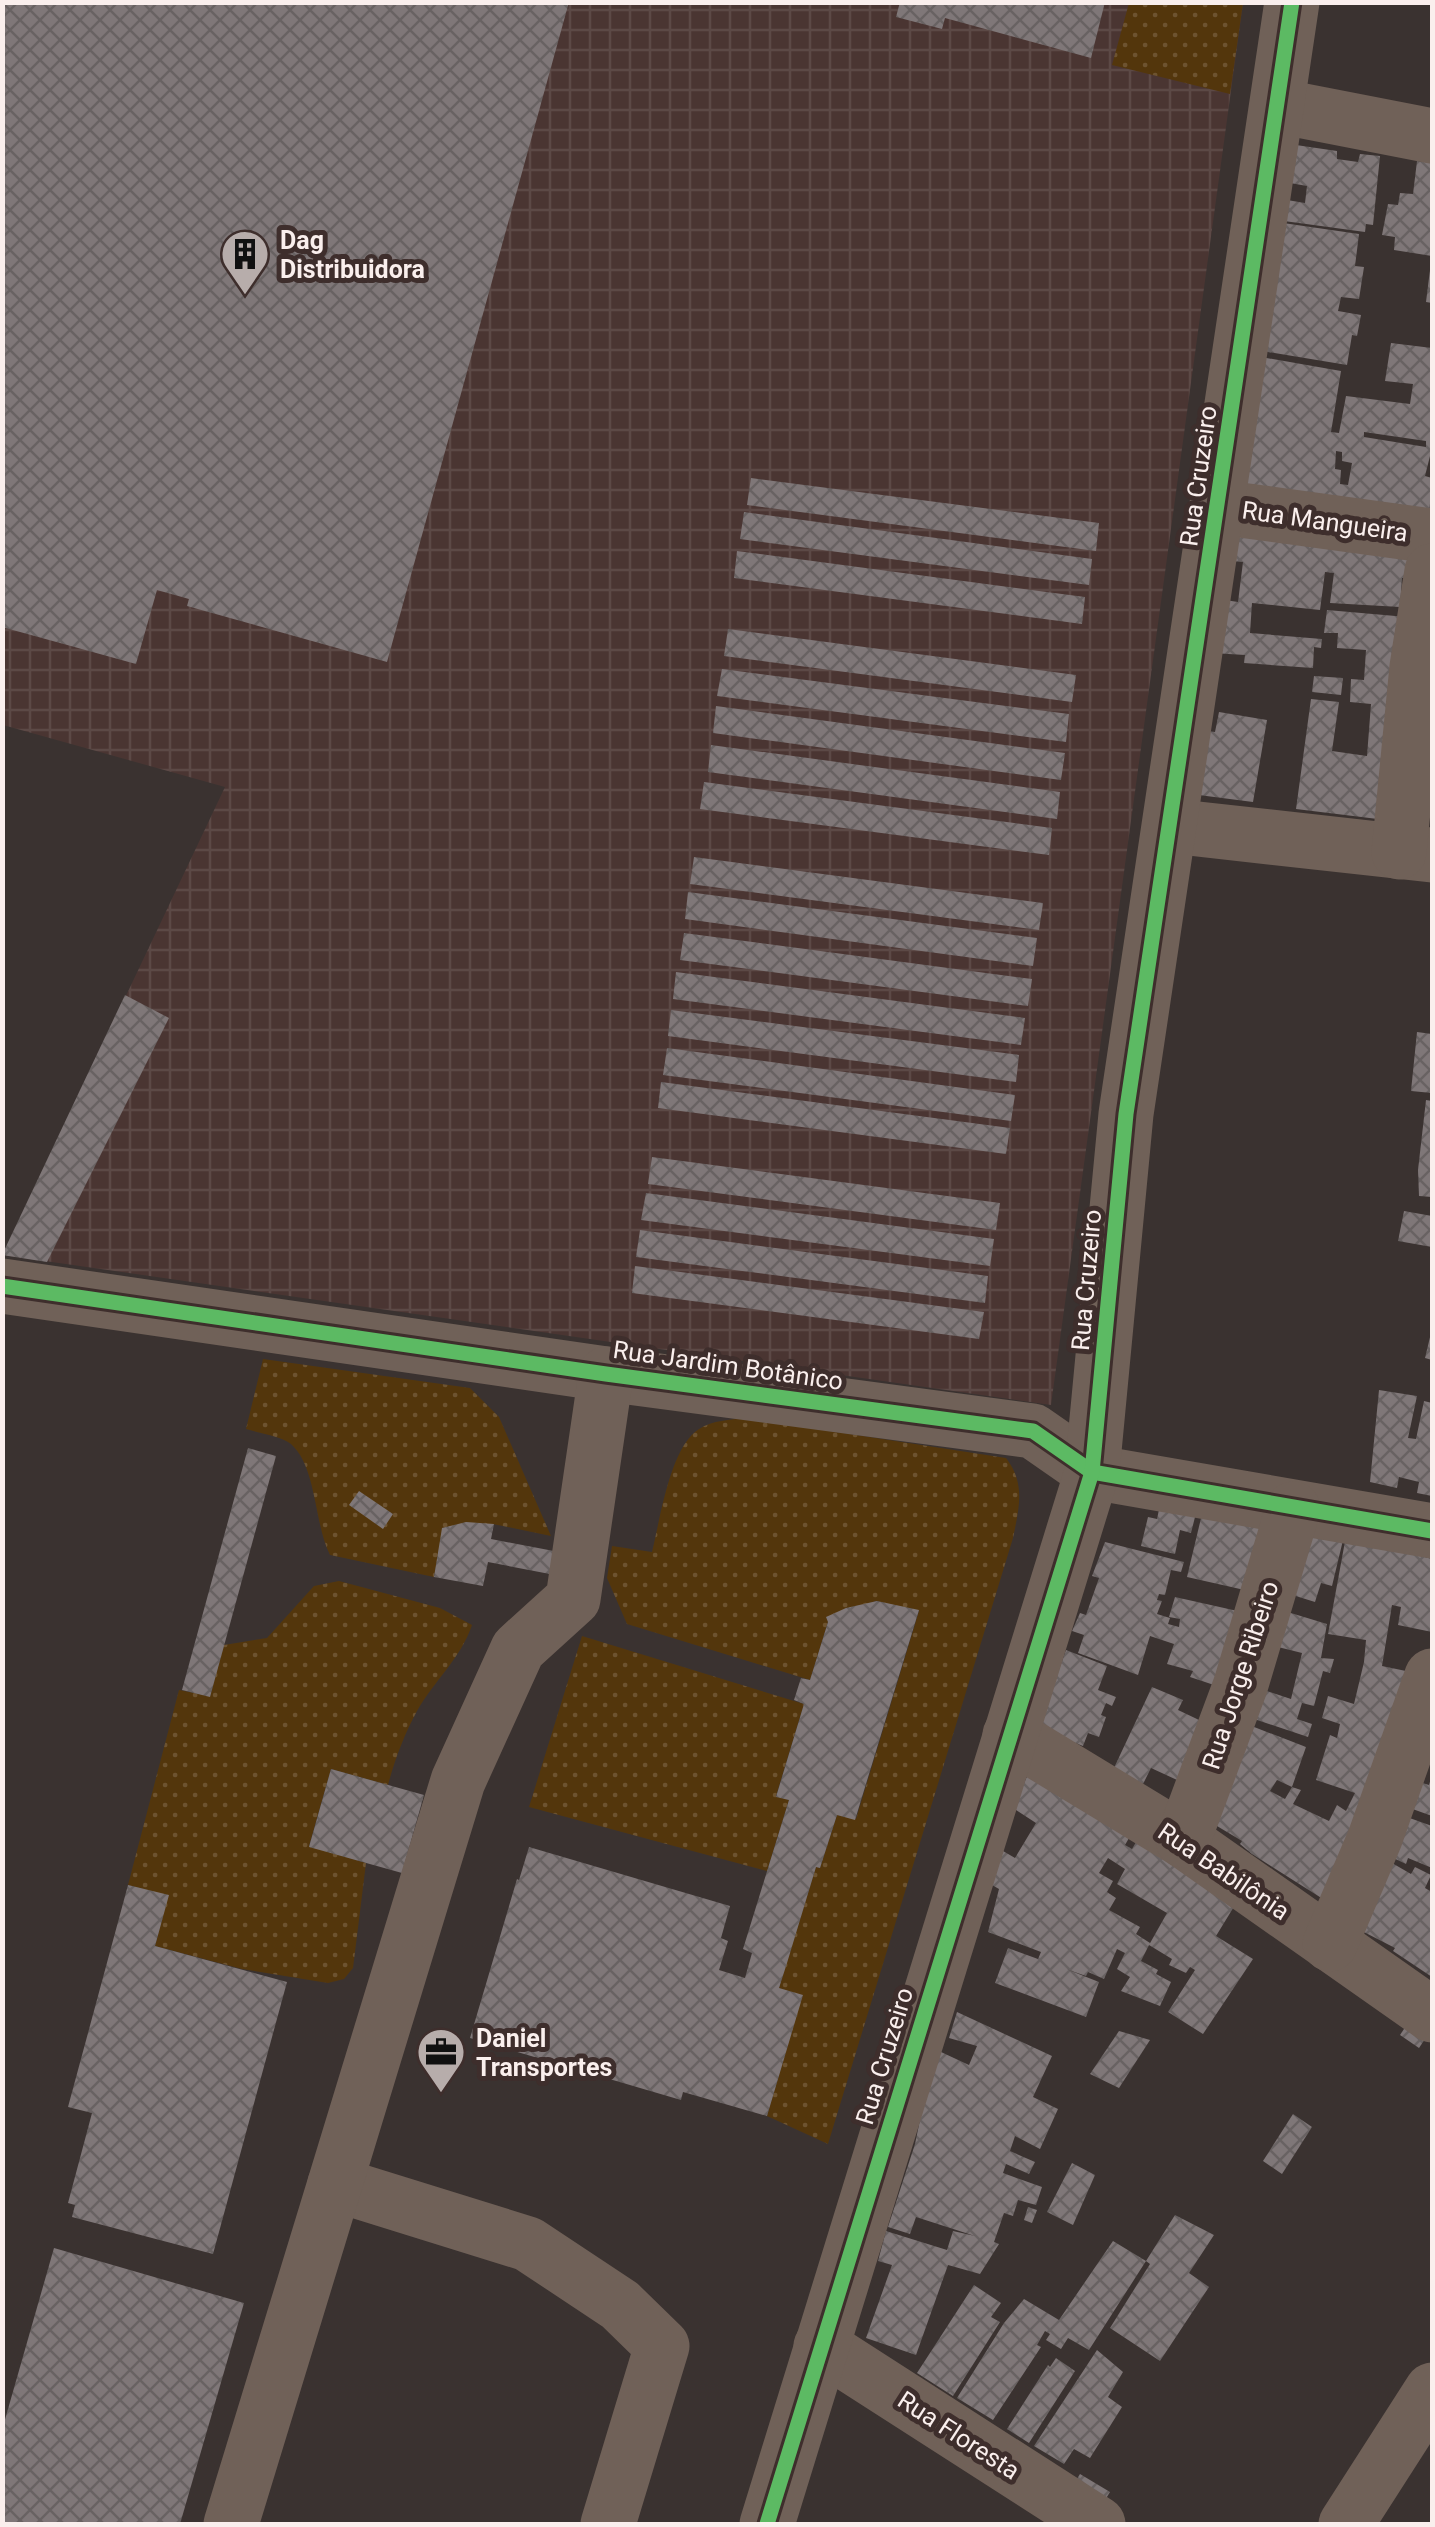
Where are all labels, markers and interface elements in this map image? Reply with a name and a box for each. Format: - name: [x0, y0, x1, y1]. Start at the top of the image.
- place label: Dag Distribuidora: [280, 226, 425, 284]
- building icon: Dag Distribuidora: [219, 228, 271, 296]
- street label: Rua Cruzeiro: [1174, 404, 1223, 548]
- street label: Rua Mangueira: [1240, 496, 1410, 547]
- street label: Rua Cruzeiro: [1066, 1208, 1107, 1352]
- street label: Rua Jardim Botânico: [611, 1335, 845, 1396]
- street label: Rua Jorge Ribeiro: [1196, 1577, 1285, 1773]
- street label: Rua Babilônia: [1153, 1817, 1295, 1926]
- street label: Rua Cruzeiro: [850, 1984, 919, 2128]
- place label: Daniel Transportes: [476, 2024, 612, 2082]
- office icon: Daniel Transportes: [415, 2026, 467, 2094]
- street label: Rua Floresta: [892, 2385, 1025, 2486]

